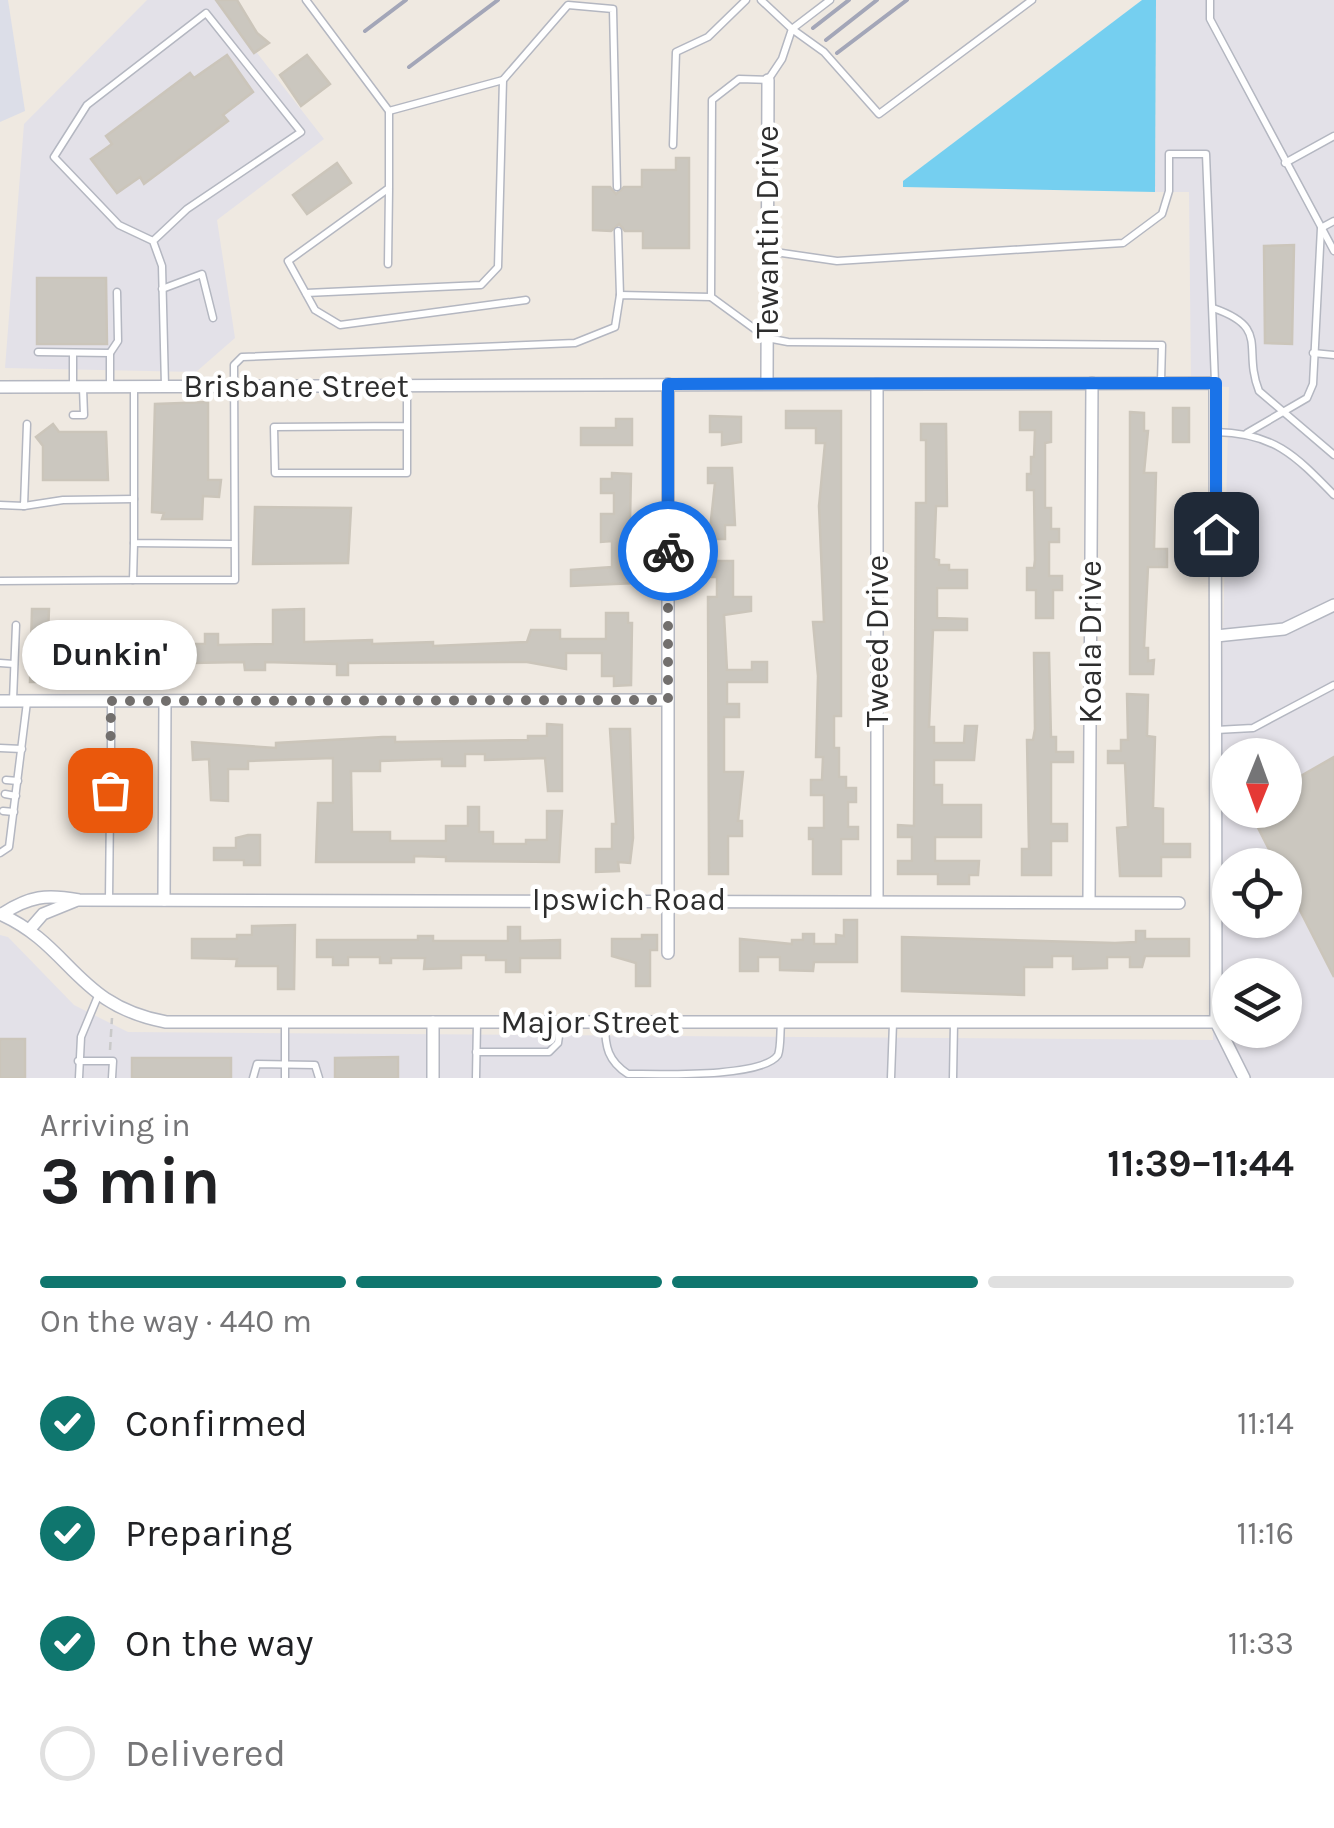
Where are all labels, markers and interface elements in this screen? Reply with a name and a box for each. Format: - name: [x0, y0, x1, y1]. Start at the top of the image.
- street label: Tewantin Drive: [749, 125, 786, 339]
- street label: Brisbane Street: [183, 368, 409, 405]
- pin: [1174, 492, 1259, 577]
- courier: [618, 501, 718, 601]
- icon: home: [1189, 507, 1244, 562]
- icon: bike: [641, 524, 696, 579]
- street label: Tweed Drive: [859, 555, 896, 727]
- street label: Koala Drive: [1072, 560, 1109, 724]
- callout: Dunkin': [22, 620, 198, 690]
- text: Dunkin': [51, 636, 168, 673]
- north arrow: [1212, 738, 1302, 828]
- map controls: [1212, 738, 1302, 1048]
- pin: [68, 748, 153, 833]
- icon: bag: [83, 763, 138, 818]
- button: locate: [1212, 848, 1302, 938]
- street label: Ipswich Road: [532, 881, 726, 918]
- button: layers: [1212, 958, 1302, 1048]
- street label: Major Street: [500, 1004, 680, 1041]
- text: Arriving in: [40, 1107, 191, 1144]
- text: 11:39–11:44: [1107, 1141, 1294, 1186]
- text: 3 min: [40, 1143, 220, 1219]
- text: On the way · 440 m: [40, 1303, 312, 1340]
- icon: check: [40, 1396, 95, 1451]
- text: Confirmed: [125, 1401, 308, 1446]
- text: 11:14: [1237, 1405, 1294, 1442]
- icon: check: [40, 1506, 95, 1561]
- text: Preparing: [125, 1511, 292, 1556]
- text: 11:16: [1237, 1515, 1294, 1552]
- icon: check: [40, 1616, 95, 1671]
- text: On the way: [125, 1621, 313, 1666]
- text: 11:33: [1228, 1625, 1294, 1662]
- text: Delivered: [125, 1731, 286, 1776]

